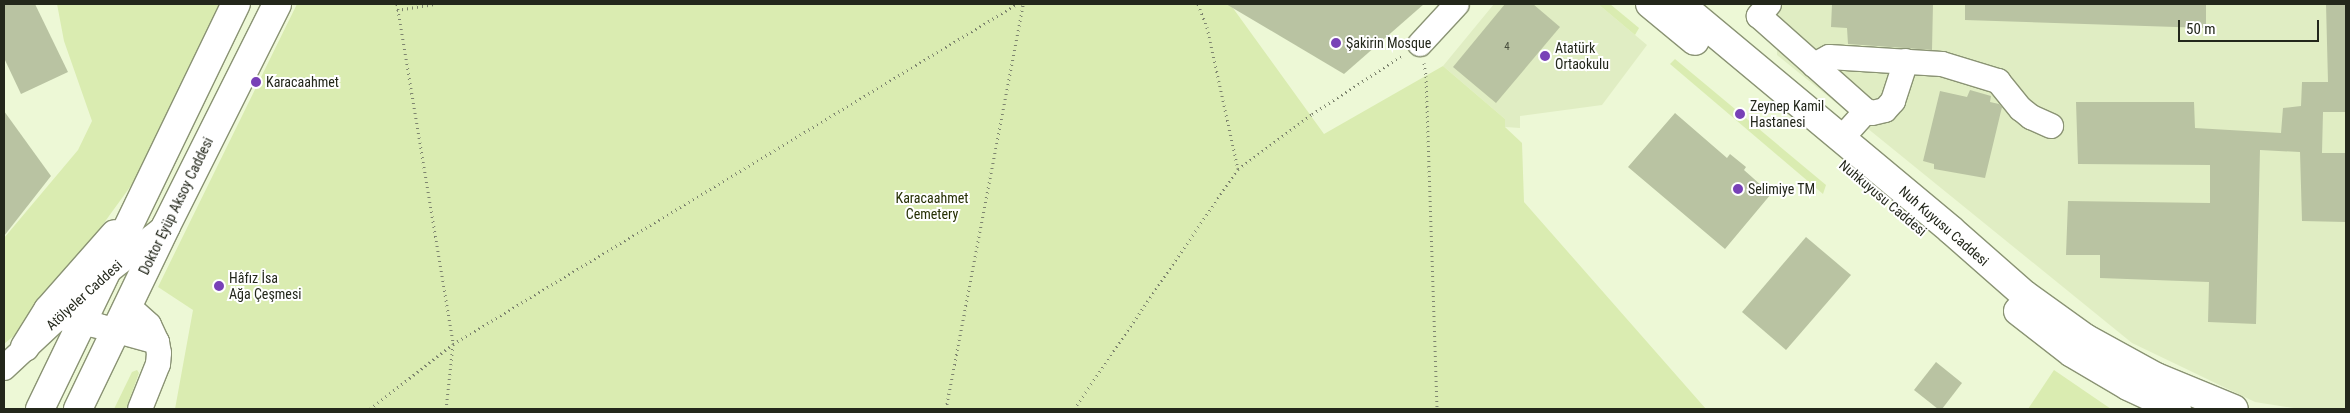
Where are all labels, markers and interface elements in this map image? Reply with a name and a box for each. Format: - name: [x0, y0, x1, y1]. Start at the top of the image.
- scale bar: [2180, 10, 2321, 42]
- text: 50 m: [2186, 20, 2216, 38]
- place label: Şakirin Mosque: [1346, 35, 1431, 51]
- marker: Şakirin Mosque: [1330, 37, 1342, 49]
- house number: 4: [1504, 40, 1510, 54]
- place label: Atatürk Ortaokulu: [1555, 40, 1609, 72]
- marker: Atatürk Ortaokulu: [1539, 50, 1551, 62]
- place label: Karacaahmet: [266, 74, 339, 90]
- marker: Karacaahmet: [250, 76, 262, 88]
- place label: Zeynep Kamil Hastanesi: [1750, 98, 1824, 130]
- marker: Zeynep Kamil Hastanesi: [1734, 108, 1746, 120]
- street label: Doktor Eyüp Aksoy Caddesi: [135, 135, 217, 277]
- street label: Nuhkuyusu Caddesi: [1836, 157, 1930, 239]
- place label: Selimiye TM: [1748, 181, 1815, 197]
- street label: Nuh Kuyusu Caddesi: [1896, 182, 1992, 270]
- marker: Selimiye TM: [1732, 183, 1744, 195]
- park label: Karacaahmet Cemetery: [896, 190, 968, 222]
- street label: Atölyeler Caddesi: [43, 256, 125, 334]
- place label: Hâfız İsa Ağa Çeşmesi: [229, 270, 301, 302]
- marker: Hâfız İsa Ağa Çeşmesi: [213, 280, 225, 292]

